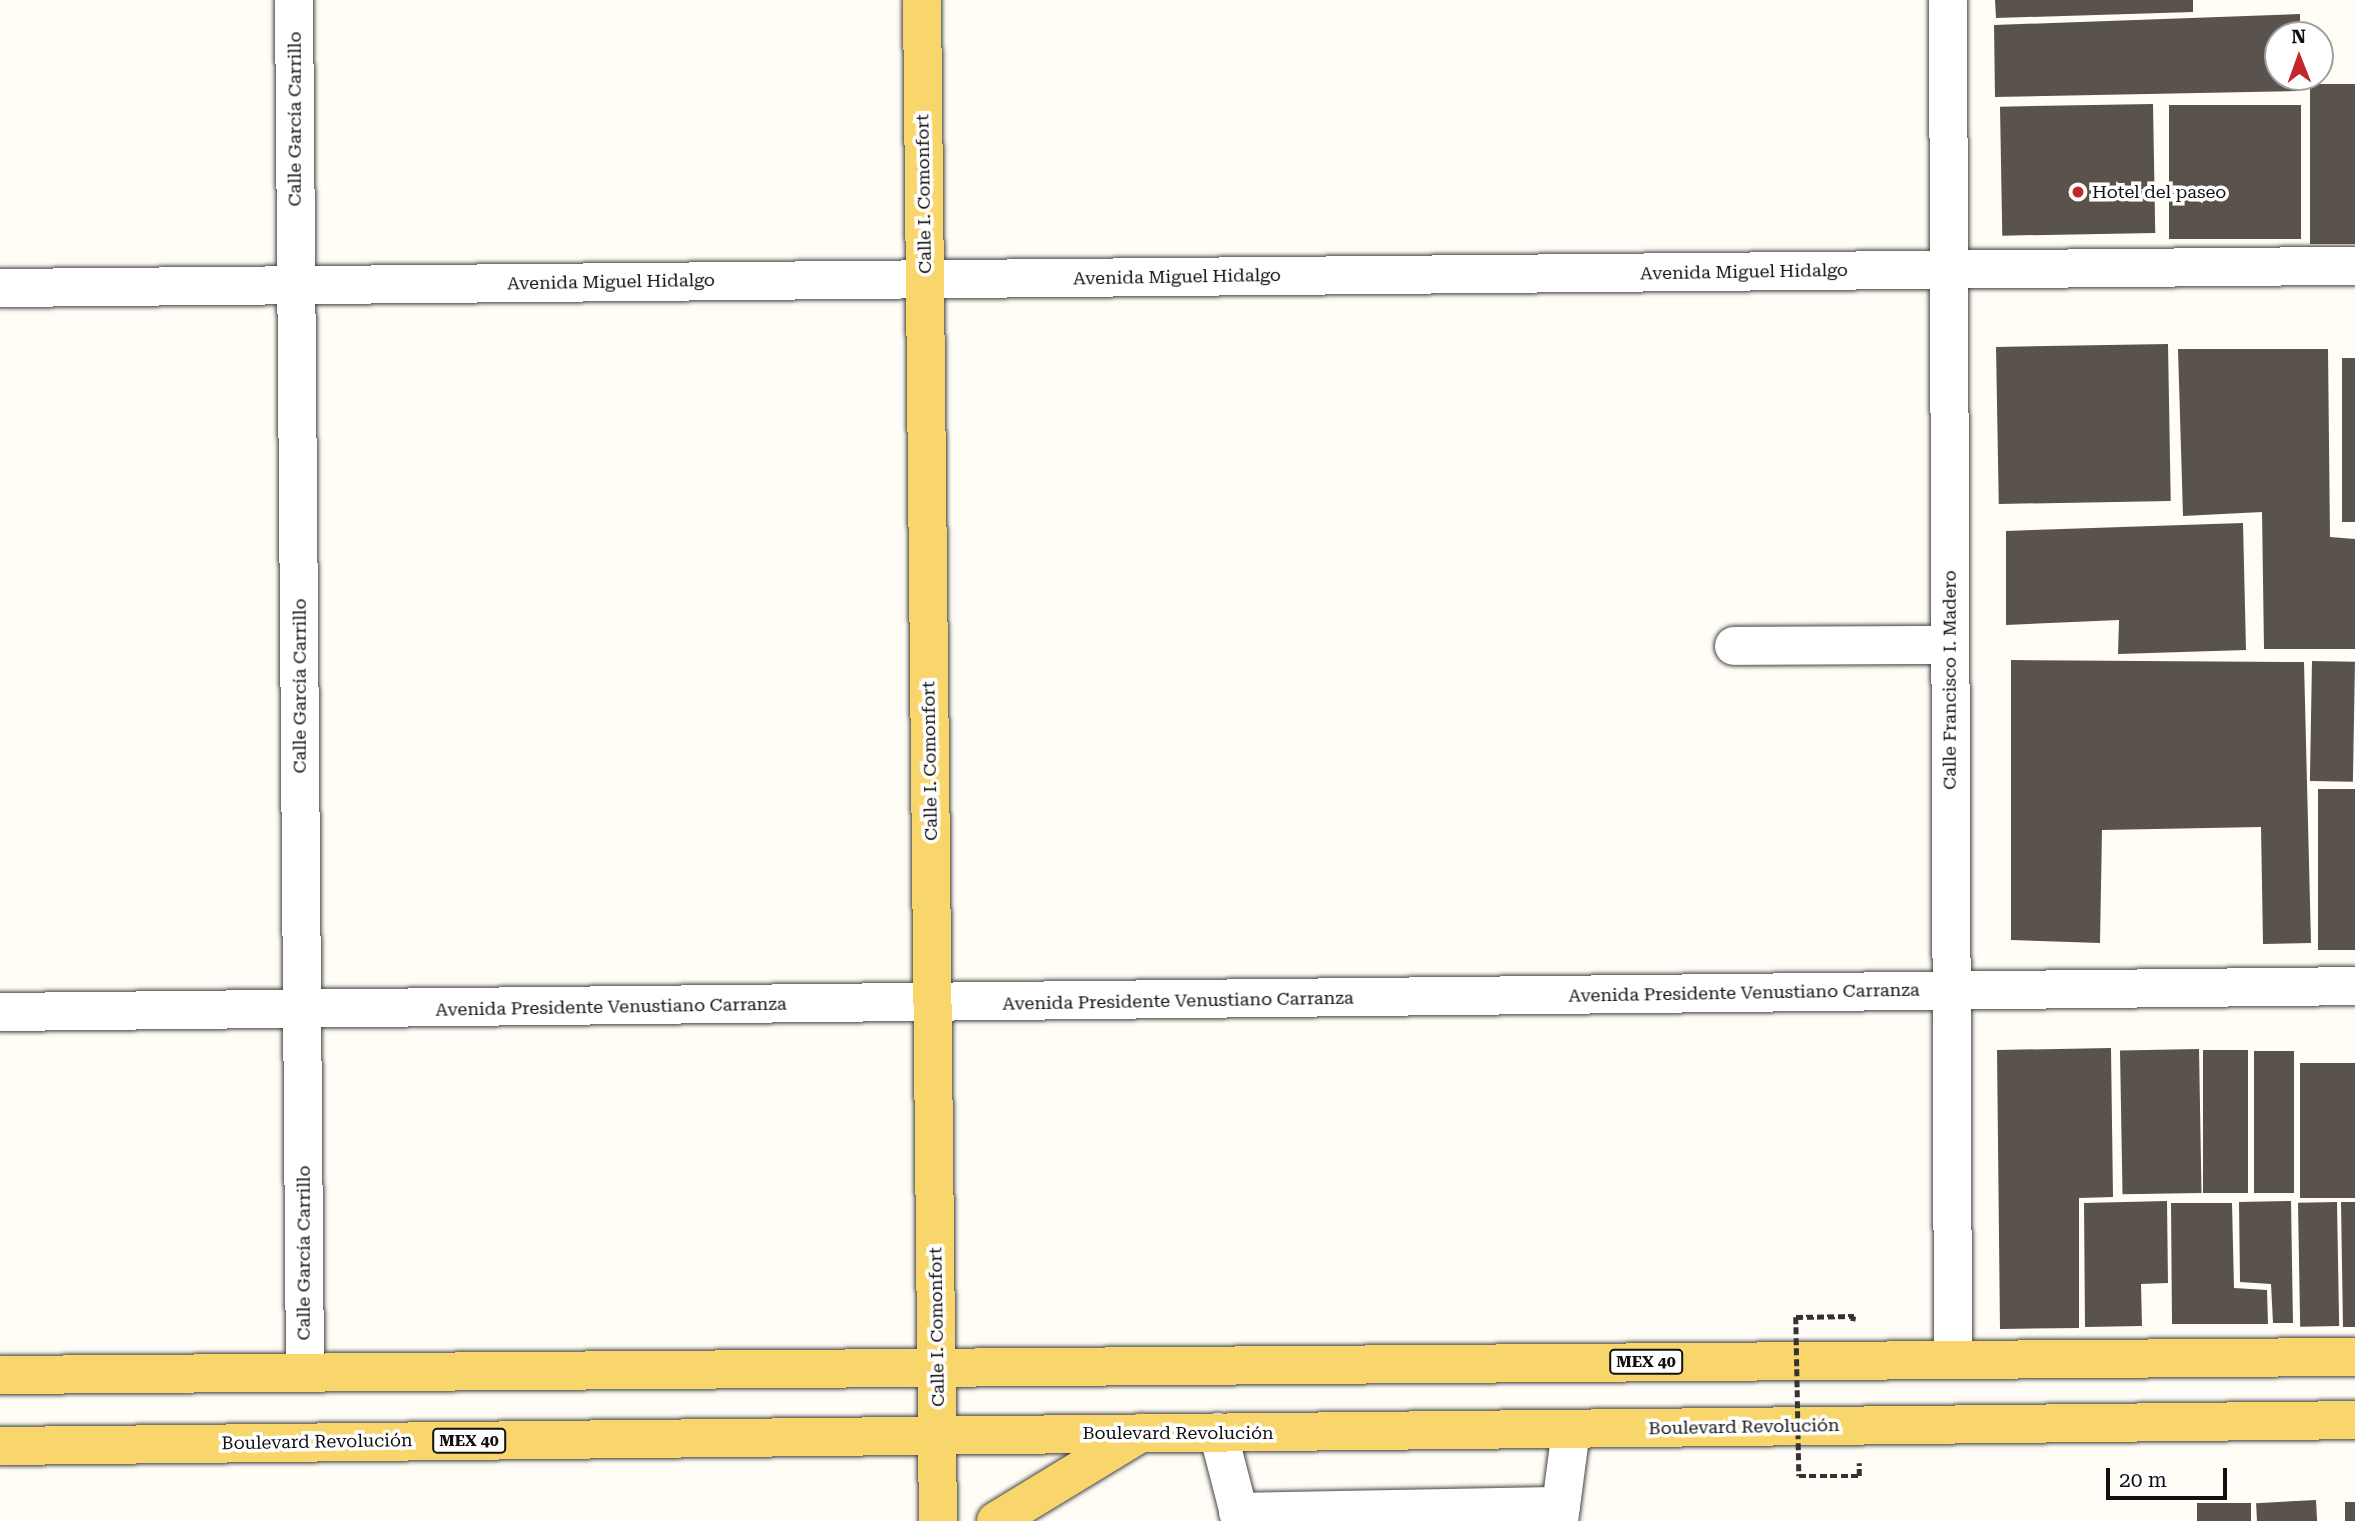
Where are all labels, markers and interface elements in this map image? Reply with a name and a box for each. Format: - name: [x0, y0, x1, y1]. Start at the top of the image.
- north arrow: [2264, 21, 2334, 91]
- text: N: [2291, 25, 2306, 48]
- street label: Calle García Carrillo: [284, 32, 306, 206]
- street label: Calle I. Comonfort: [912, 114, 936, 274]
- place label: Hotel del paseo: [2092, 181, 2226, 203]
- marker: Hotel del paseo: [2070, 184, 2086, 200]
- street label: Avenida Miguel Hidalgo: [1640, 259, 1848, 285]
- street label: Avenida Miguel Hidalgo: [1073, 264, 1281, 290]
- street label: Avenida Miguel Hidalgo: [507, 269, 715, 295]
- street label: Calle Francisco I. Madero: [1939, 570, 1961, 790]
- street label: Calle García Carrillo: [289, 599, 311, 773]
- street label: Calle I. Comonfort: [918, 681, 942, 841]
- street label: Avenida Presidente Venustiano Carranza: [1568, 979, 1920, 1007]
- street label: Avenida Presidente Venustiano Carranza: [1002, 987, 1354, 1015]
- street label: Avenida Presidente Venustiano Carranza: [435, 993, 787, 1021]
- street label: Calle García Carrillo: [293, 1166, 315, 1340]
- street label: Calle I. Comonfort: [925, 1247, 949, 1407]
- road number: MEX 40: [1608, 1350, 1684, 1374]
- street label: Boulevard Revolución: [1648, 1415, 1840, 1439]
- street label: Boulevard Revolución: [1082, 1422, 1274, 1444]
- road number: MEX 40: [430, 1428, 508, 1454]
- street label: Boulevard Revolución: [221, 1430, 413, 1454]
- scale bar: [2110, 1454, 2231, 1498]
- text: 20 m: [2119, 1468, 2167, 1492]

